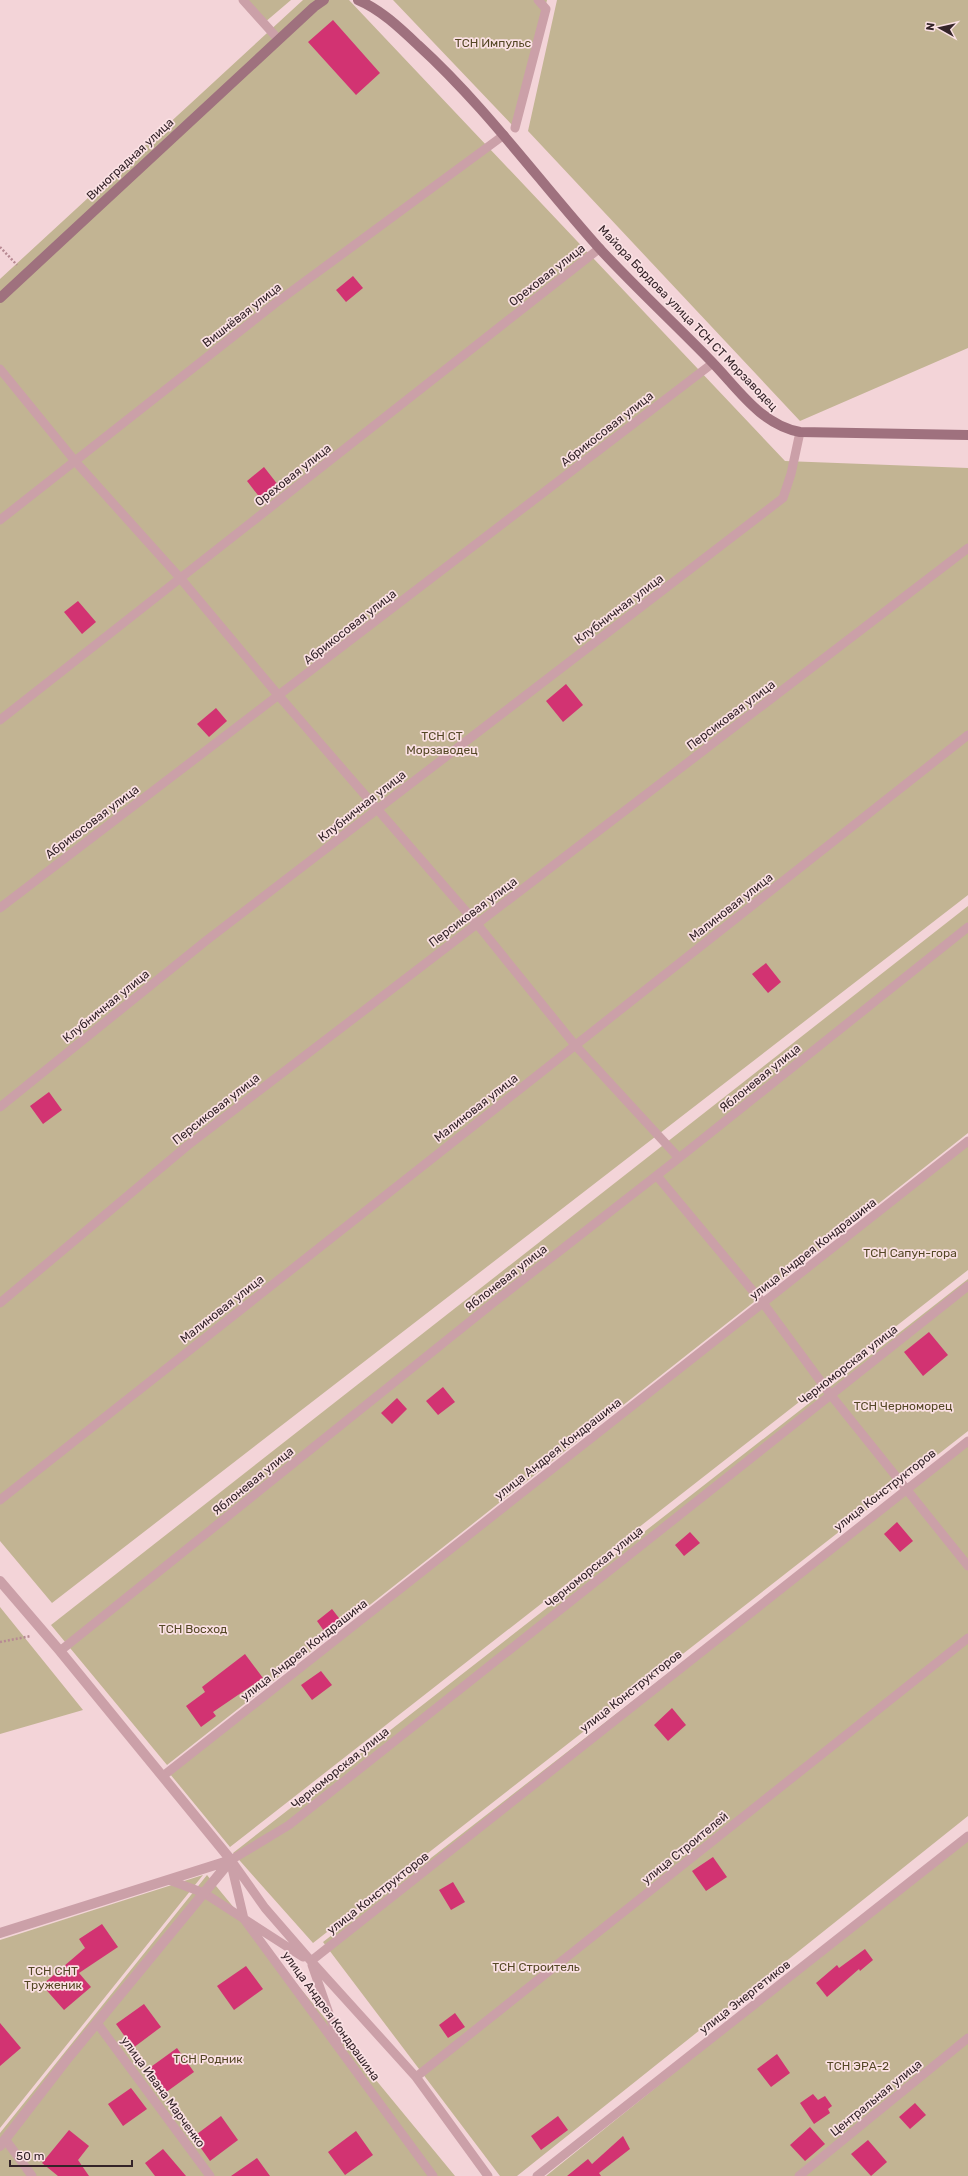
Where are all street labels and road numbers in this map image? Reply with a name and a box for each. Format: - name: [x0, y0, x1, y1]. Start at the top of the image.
- street label: Виноградная улица: [84, 115, 176, 203]
- street label: Майора Бордова улица ТСН СТ Морзаводец: [595, 222, 781, 414]
- street label: Ореховая улица: [506, 241, 588, 309]
- street label: Вишнёвая улица: [200, 280, 284, 350]
- street label: Абрикосовая улица: [558, 389, 656, 469]
- street label: Ореховая улица: [252, 441, 334, 509]
- street label: Клубничная улица: [572, 571, 666, 647]
- street label: Абрикосовая улица: [301, 587, 399, 667]
- street label: Персиковая улица: [684, 677, 778, 753]
- street label: Клубничная улица: [315, 767, 409, 845]
- street label: Абрикосовая улица: [43, 782, 141, 862]
- street label: Малиновая улица: [687, 870, 775, 944]
- street label: Персиковая улица: [426, 874, 520, 950]
- street label: Клубничная улица: [60, 967, 152, 1045]
- street label: Яблоневая улица: [717, 1041, 803, 1115]
- street label: Персиковая улица: [170, 1071, 262, 1147]
- street label: Малиновая улица: [432, 1071, 520, 1145]
- street label: улица Андрея Кондрашина: [747, 1195, 879, 1303]
- street label: Яблоневая улица: [462, 1242, 550, 1314]
- street label: Малиновая улица: [178, 1272, 266, 1346]
- street label: Черноморская улица: [796, 1322, 900, 1408]
- street label: улица Андрея Кондрашина: [492, 1395, 624, 1503]
- street label: Яблоневая улица: [210, 1444, 296, 1518]
- street label: улица Конструкторов: [831, 1446, 939, 1534]
- street label: Черноморская улица: [542, 1523, 646, 1611]
- street label: улица Андрея Кондрашина: [238, 1596, 370, 1704]
- street label: улица Конструкторов: [577, 1647, 685, 1735]
- street label: Черноморская улица: [288, 1724, 392, 1812]
- street label: улица Строителей: [639, 1809, 731, 1887]
- street label: улица Конструкторов: [324, 1849, 432, 1937]
- street label: улица Андрея Кондрашина: [279, 1949, 383, 2083]
- street label: улица Энергетиков: [697, 1957, 793, 2037]
- street label: улица Ивана Марченко: [118, 2034, 208, 2150]
- street label: Центральная улица: [827, 2057, 925, 2139]

